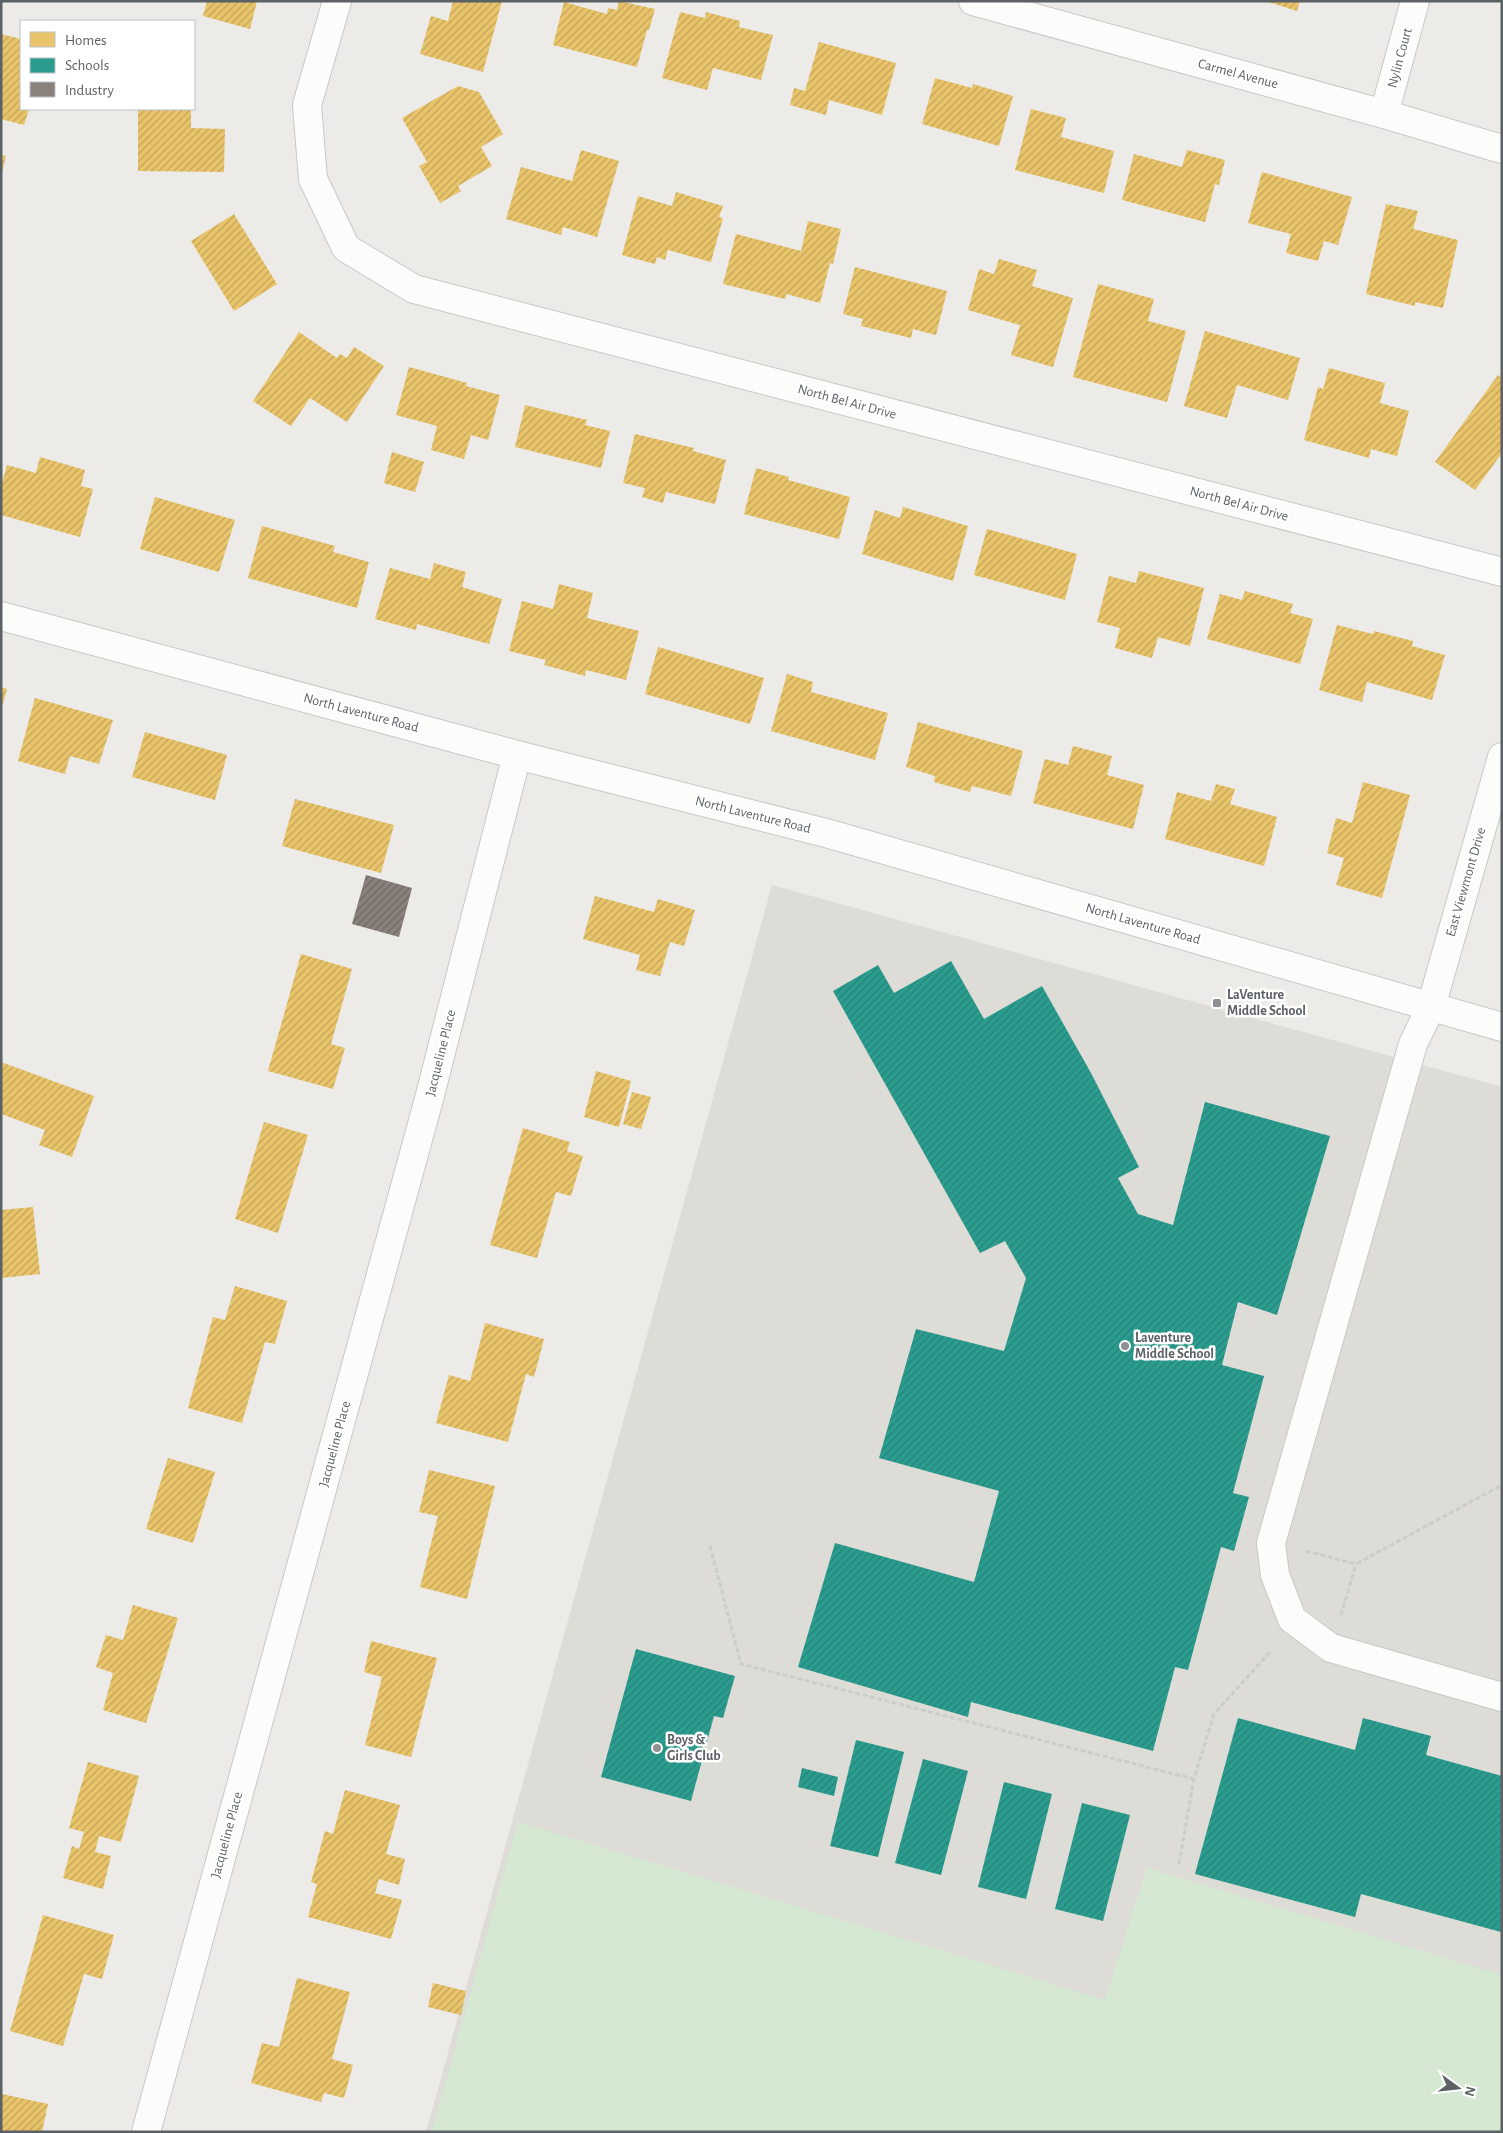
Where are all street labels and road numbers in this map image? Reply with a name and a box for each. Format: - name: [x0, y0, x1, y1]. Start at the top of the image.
- street label: Nylin Court: [1385, 26, 1415, 89]
- street label: Carmel Avenue: [1196, 57, 1280, 91]
- street label: North Bel Air Drive: [796, 382, 898, 422]
- street label: North Bel Air Drive: [1188, 484, 1290, 524]
- street label: North Laventure Road: [302, 691, 420, 735]
- street label: North Laventure Road: [694, 794, 812, 836]
- street label: East Viewmont Drive: [1444, 826, 1488, 938]
- street label: North Laventure Road: [1084, 901, 1202, 947]
- street label: Jacqueline Place: [424, 1008, 458, 1098]
- street label: Jacqueline Place: [317, 1399, 353, 1489]
- street label: Jacqueline Place: [209, 1790, 245, 1880]

